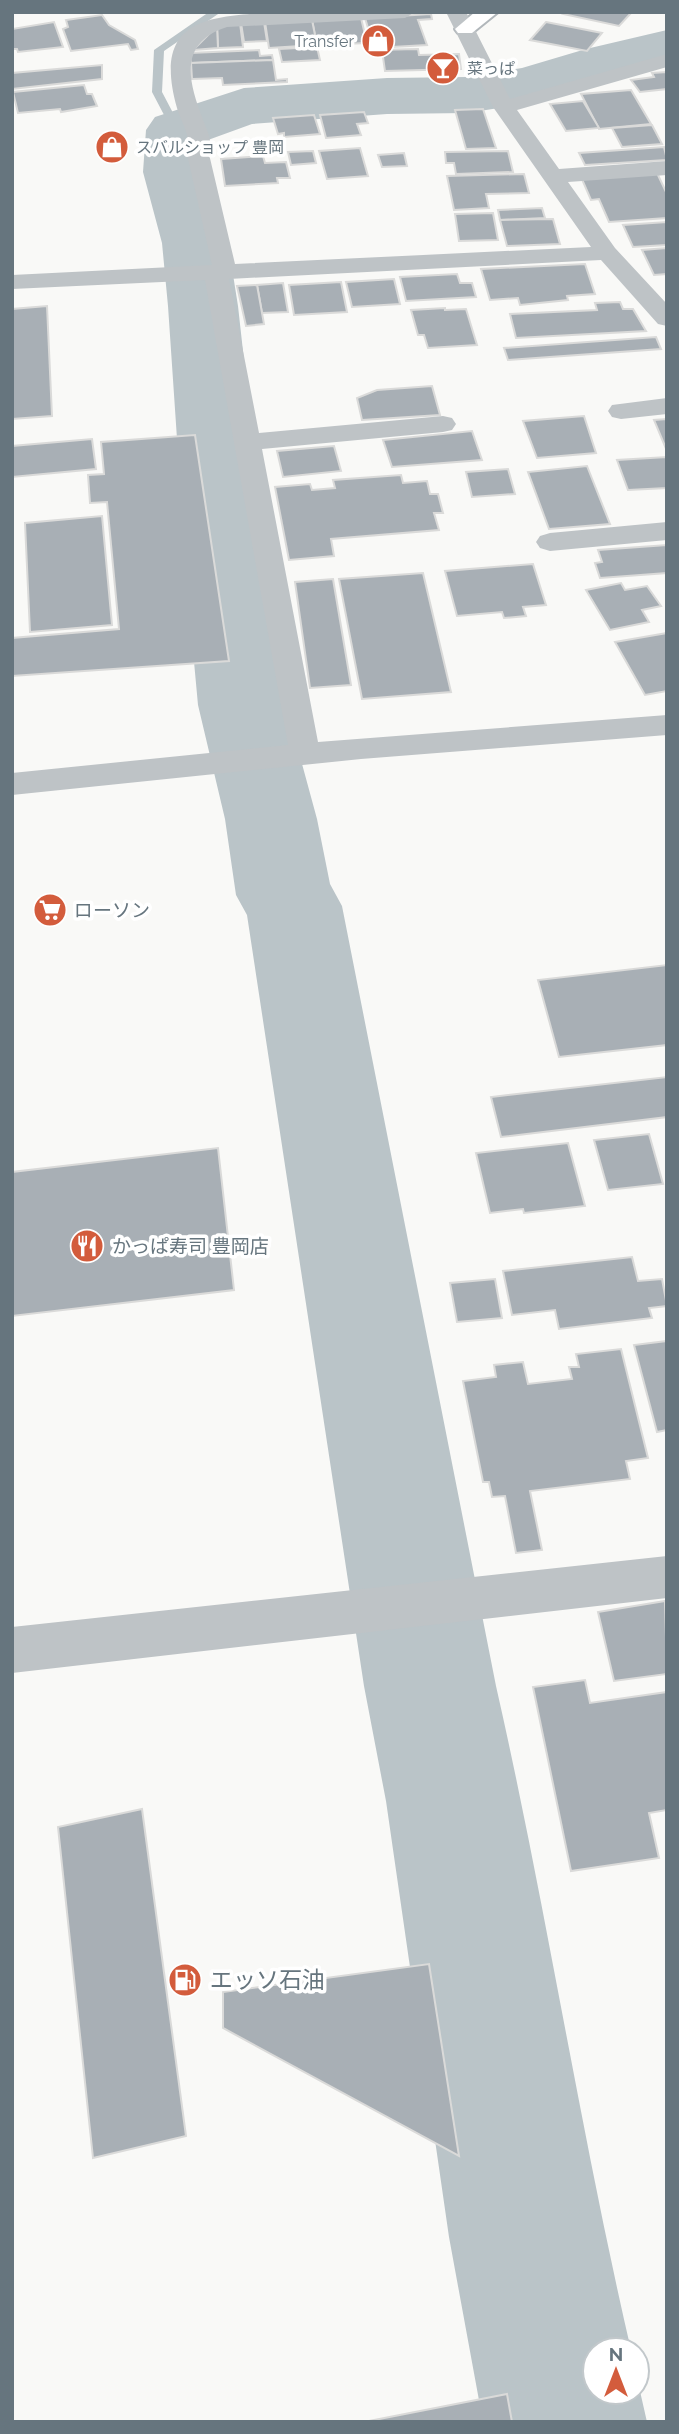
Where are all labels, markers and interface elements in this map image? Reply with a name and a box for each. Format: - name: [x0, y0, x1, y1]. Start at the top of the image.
- shop icon: Transfer: [359, 22, 397, 60]
- place label: Transfer: [294, 32, 354, 51]
- bar icon: 菜っぱ: [424, 49, 462, 87]
- place label: 菜っぱ: [467, 59, 515, 78]
- shop icon: スバルショップ 豊岡: [93, 128, 131, 166]
- place label: スバルショップ 豊岡: [136, 138, 284, 157]
- supermarket icon: ローソン: [31, 891, 69, 929]
- place label: ローソン: [74, 899, 150, 921]
- restaurant icon: かっぱ寿司 豊岡店: [68, 1227, 106, 1265]
- place label: かっぱ寿司 豊岡店: [112, 1235, 269, 1257]
- fuel station icon: エッソ石油: [166, 1961, 204, 1999]
- place label: エッソ石油: [210, 1966, 325, 1993]
- north arrow: [581, 2336, 651, 2406]
- text: N: [609, 2343, 623, 2365]

